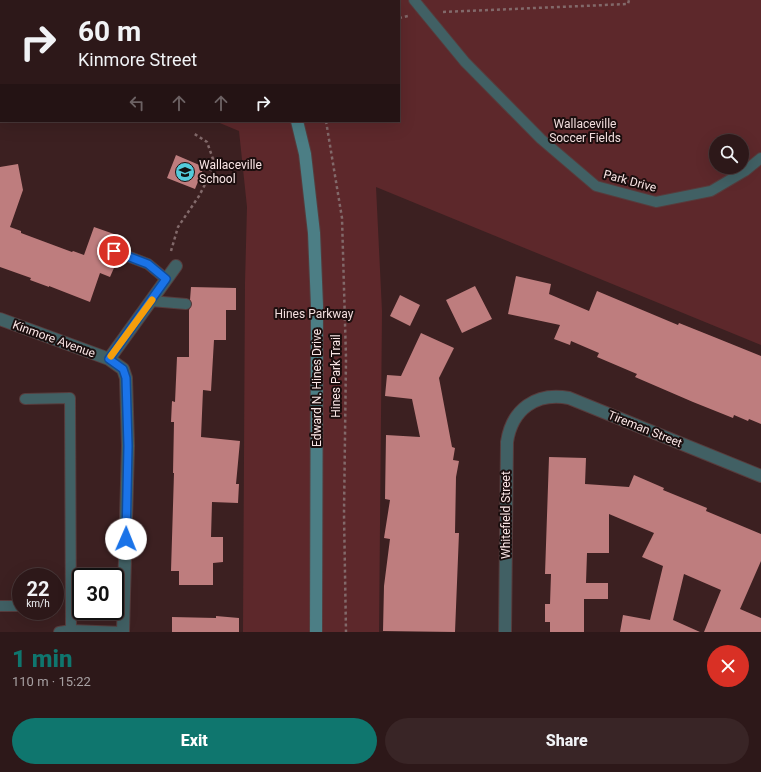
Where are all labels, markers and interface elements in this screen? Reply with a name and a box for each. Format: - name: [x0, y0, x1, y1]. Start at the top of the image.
- text: 60 m: [78, 15, 141, 48]
- icon: right: [12, 16, 64, 68]
- text: Kinmore Street: [78, 49, 197, 70]
- icon: left: [126, 92, 148, 114]
- icon: ahead: [168, 92, 190, 114]
- icon: ahead: [210, 92, 232, 114]
- icon: right: [252, 92, 274, 114]
- park label: Wallaceville Soccer Fields: [549, 117, 621, 145]
- map controls: [709, 134, 749, 174]
- button: search: [709, 134, 749, 174]
- place label: Wallaceville School: [199, 158, 262, 186]
- school or university icon: Wallaceville School: [174, 161, 196, 183]
- street label: Park Drive: [602, 167, 658, 195]
- pin: [97, 234, 131, 268]
- icon: arrive: [103, 240, 125, 262]
- park label: Hines Parkway: [275, 307, 354, 321]
- street label: Kinmore Avenue: [11, 318, 97, 360]
- street label: Edward N. Hines Drive: [310, 329, 324, 447]
- street label: Hines Park Trail: [329, 334, 343, 418]
- street label: Tireman Street: [606, 408, 684, 450]
- street label: Whitefield Street: [499, 471, 513, 559]
- position arrow: [105, 518, 147, 560]
- speed limit sign: 30: [72, 568, 124, 620]
- text: 22: [27, 577, 49, 601]
- text: km/h: [26, 598, 50, 609]
- text: 1 min: [12, 645, 73, 673]
- button: close: [707, 645, 749, 687]
- text: 110 m · 15:22: [12, 674, 91, 689]
- button: Exit: [12, 718, 377, 764]
- button: Share: [385, 718, 749, 764]

